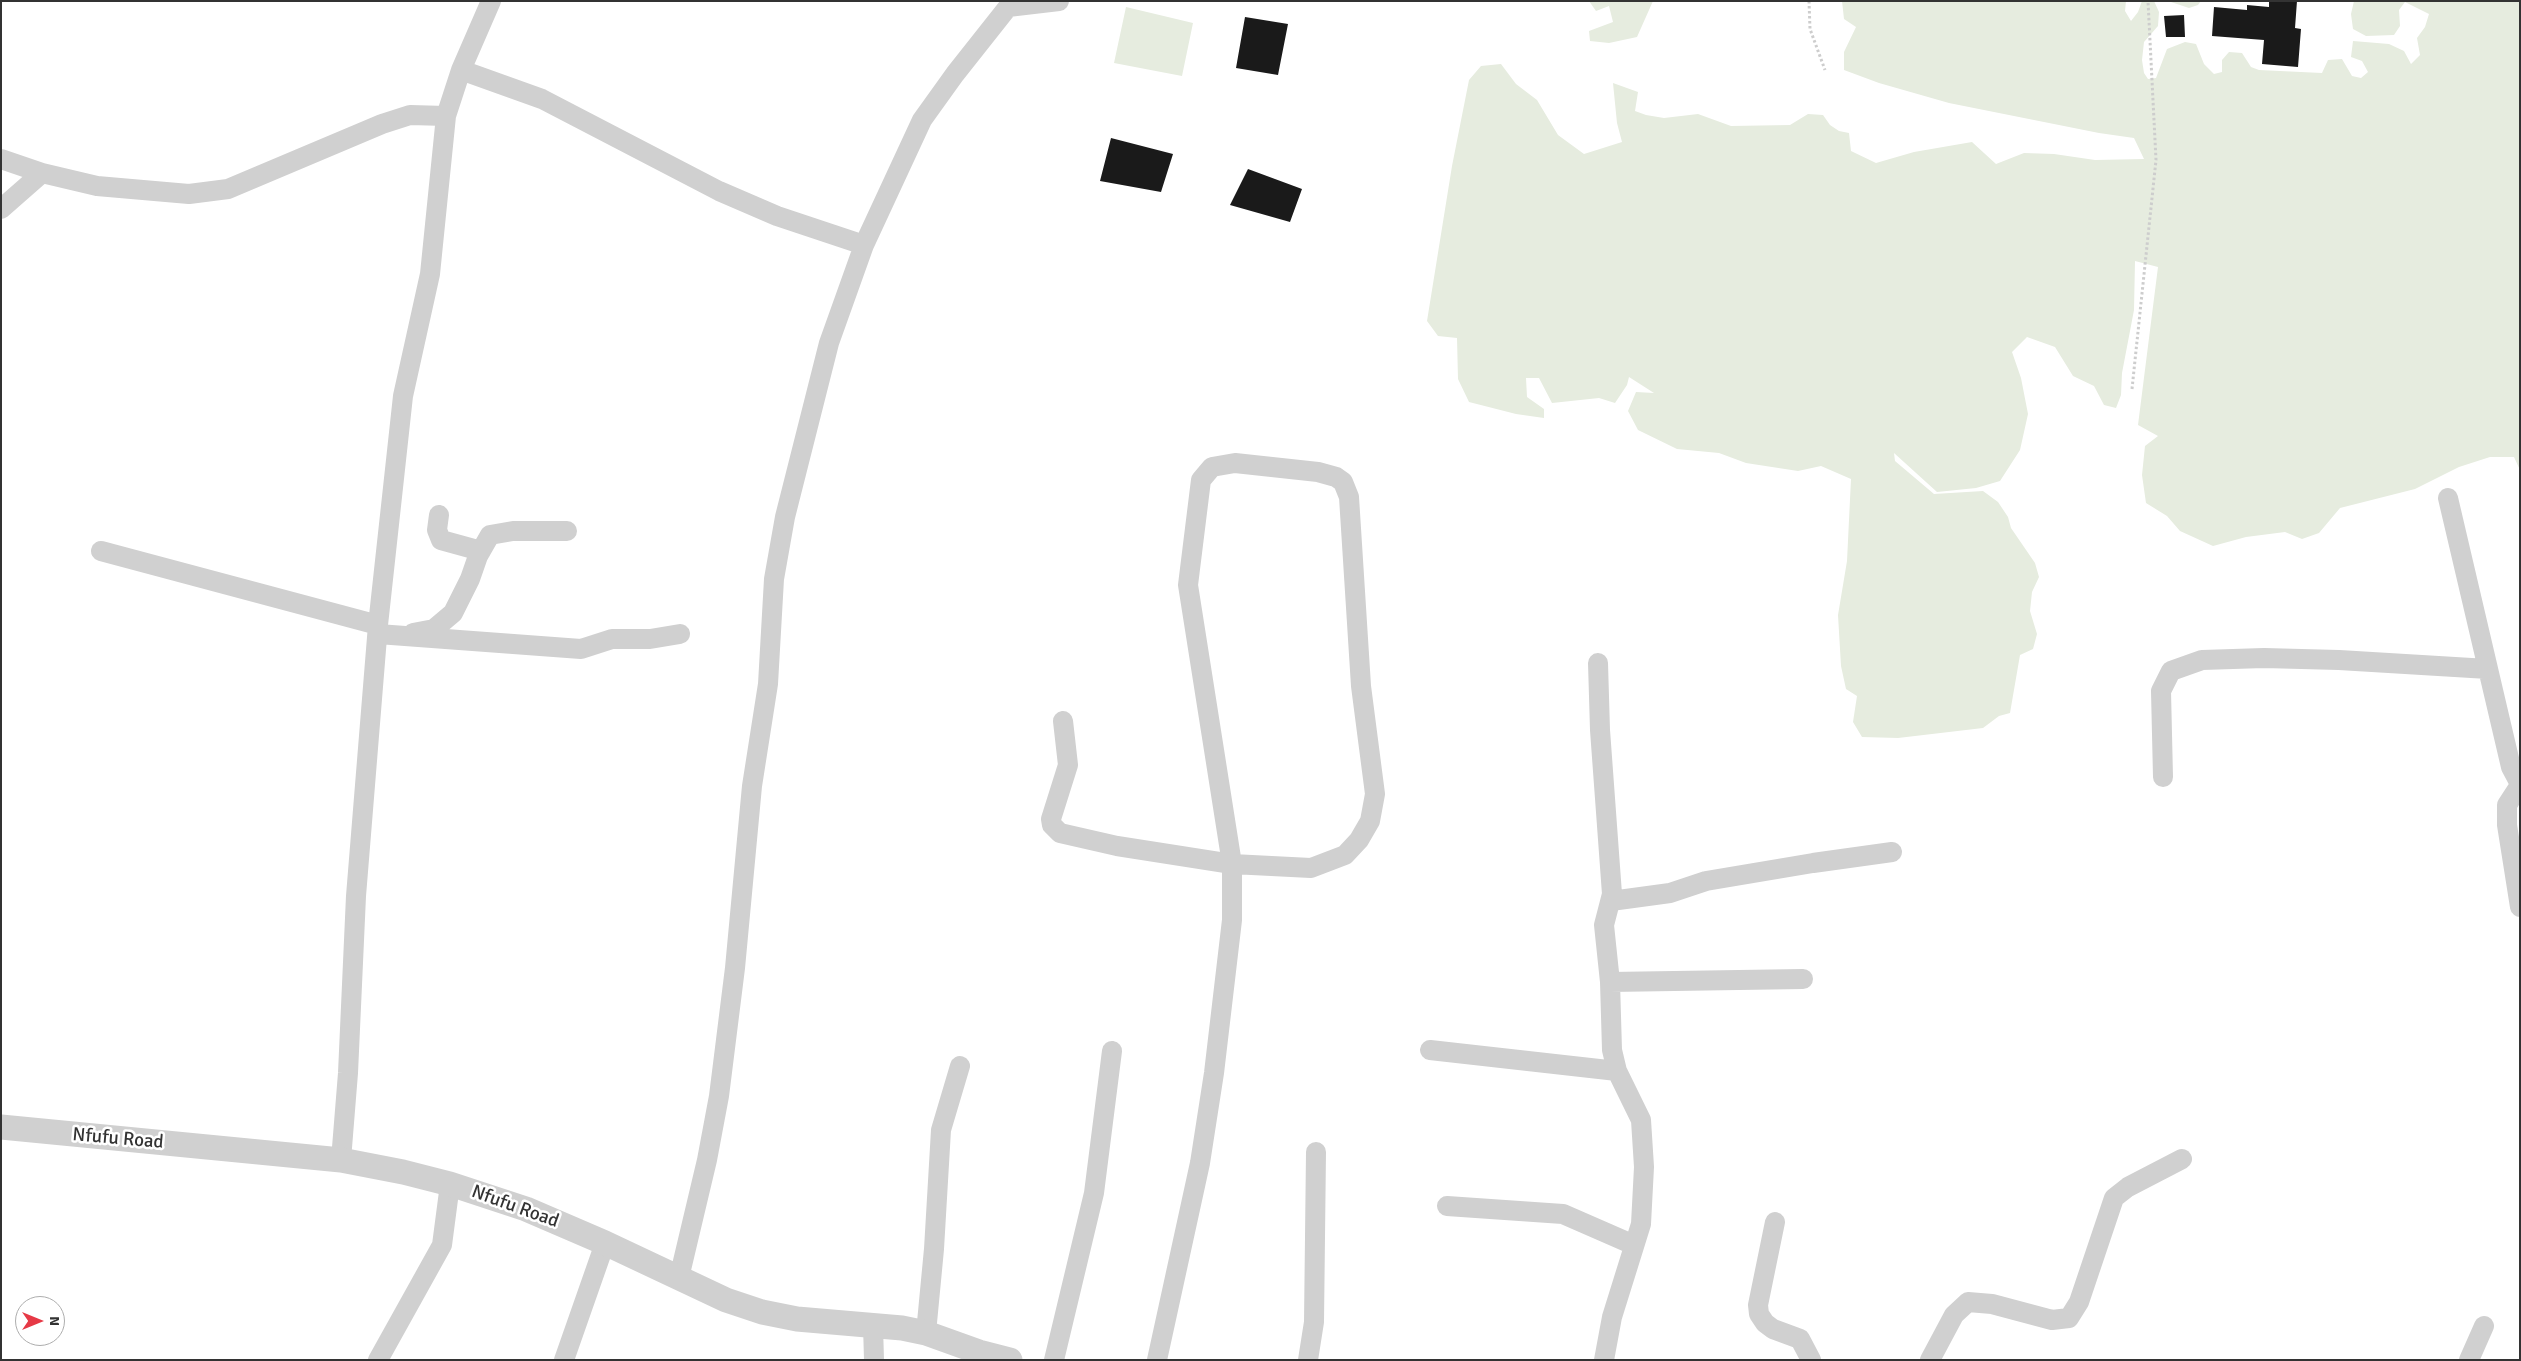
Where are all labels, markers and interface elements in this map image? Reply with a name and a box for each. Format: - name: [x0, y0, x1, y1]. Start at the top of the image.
- street label: Nfufu Road: [72, 1124, 164, 1154]
- street label: Nfufu Road: [468, 1181, 562, 1233]
- north arrow: [15, 1296, 65, 1346]
- text: N: [46, 1316, 63, 1326]

